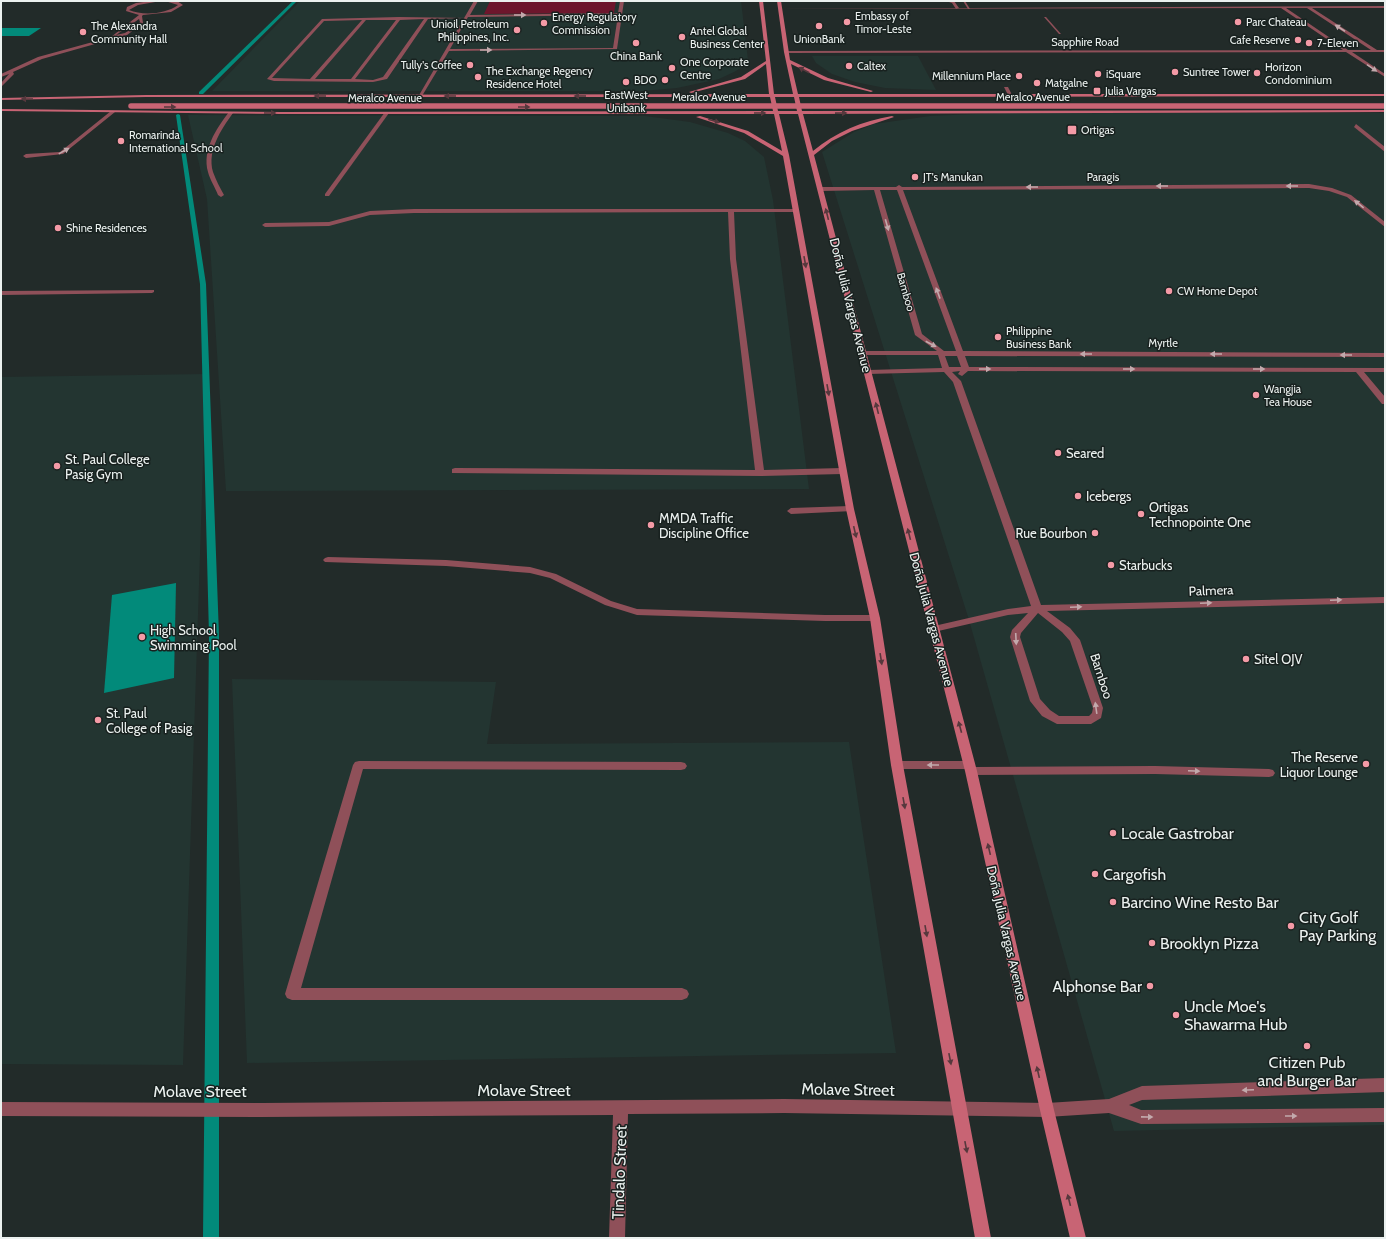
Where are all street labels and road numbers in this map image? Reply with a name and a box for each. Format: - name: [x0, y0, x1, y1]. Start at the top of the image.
- street label: Sapphire Road: [1051, 35, 1119, 49]
- street label: Meralco Avenue: [672, 90, 746, 104]
- street label: Meralco Avenue: [996, 90, 1070, 104]
- street label: Meralco Avenue: [348, 91, 422, 105]
- street label: Paragis: [1087, 170, 1120, 184]
- street label: Doña Julia Vargas Avenue: [827, 236, 876, 374]
- street label: Bamboo: [894, 271, 918, 313]
- street label: Myrtle: [1148, 336, 1178, 350]
- street label: Doña Julia Vargas Avenue: [906, 550, 958, 688]
- street label: Palmera: [1188, 581, 1234, 599]
- street label: Bamboo: [1087, 651, 1117, 701]
- street label: Doña Julia Vargas Avenue: [984, 864, 1030, 1002]
- street label: Molave Street: [801, 1079, 895, 1100]
- street label: Molave Street: [477, 1081, 571, 1100]
- street label: Molave Street: [153, 1082, 247, 1101]
- street label: Tindalo Street: [608, 1124, 631, 1220]

